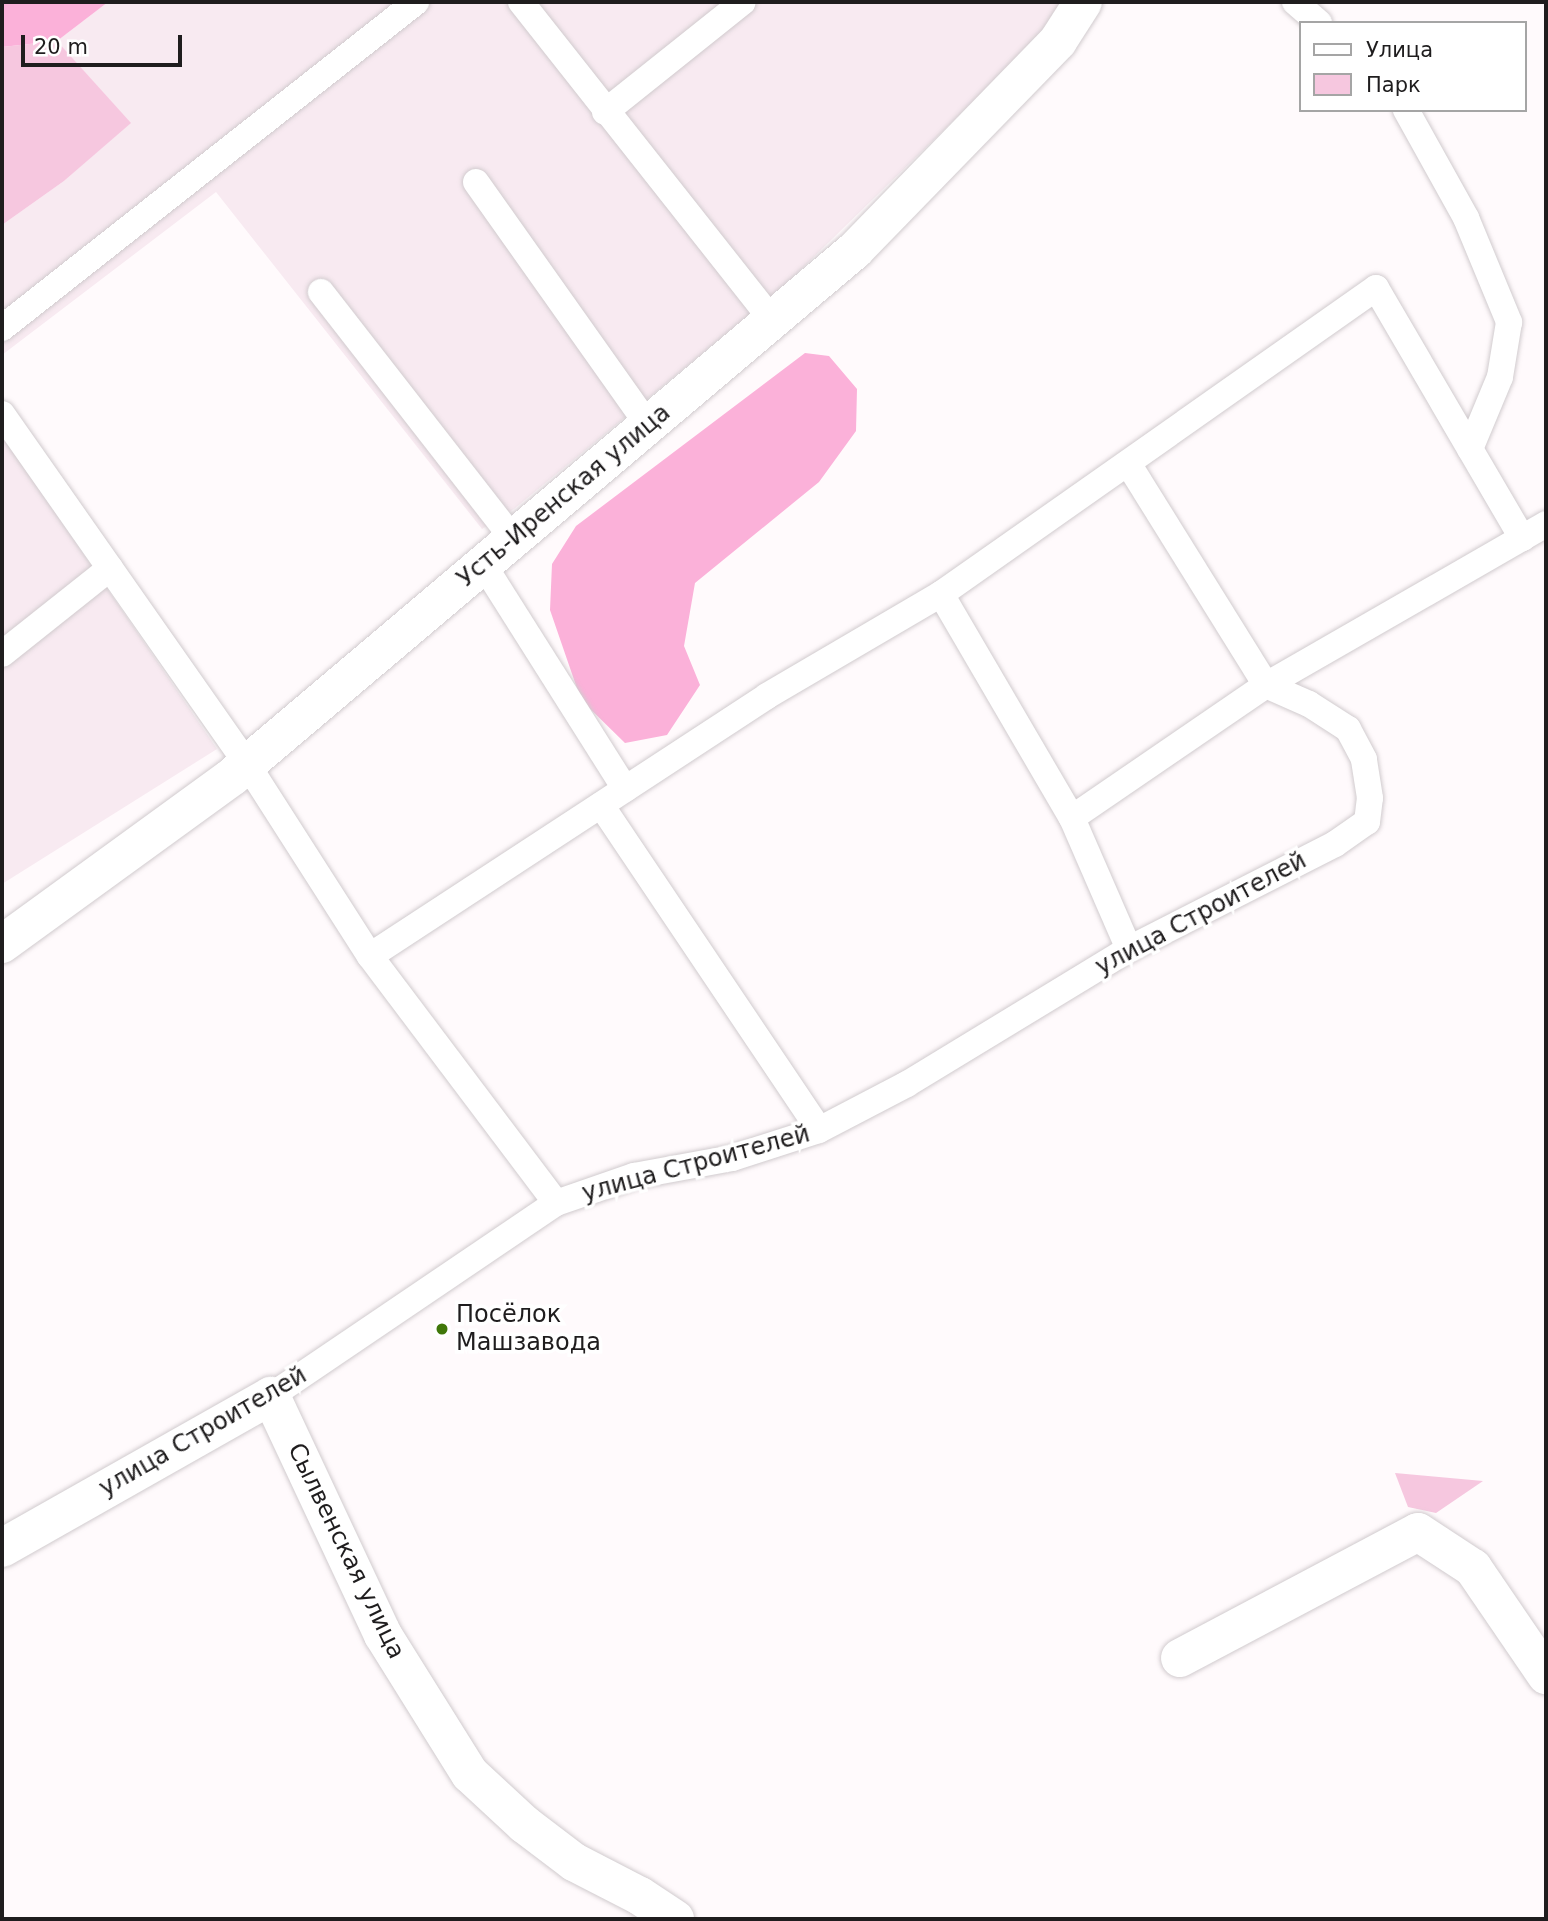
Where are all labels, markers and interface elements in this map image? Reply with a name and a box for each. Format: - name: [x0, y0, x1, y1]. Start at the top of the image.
- scale bar: [24, 21, 186, 65]
- legend: [1300, 21, 1527, 112]
- text: 20 m: [34, 35, 88, 59]
- text: Улица: [1366, 38, 1433, 62]
- text: Парк: [1366, 73, 1421, 97]
- street label: Усть-Иренская улица: [452, 399, 676, 593]
- street label: улица Строителей: [1091, 846, 1311, 982]
- street label: улица Строителей: [579, 1120, 813, 1208]
- place label: Посёлок Машзавода: [456, 1301, 601, 1357]
- marker: Посёлок Машзавода: [434, 1321, 450, 1337]
- street label: улица Строителей: [94, 1361, 312, 1503]
- street label: Сылвенская улица: [281, 1438, 411, 1664]

